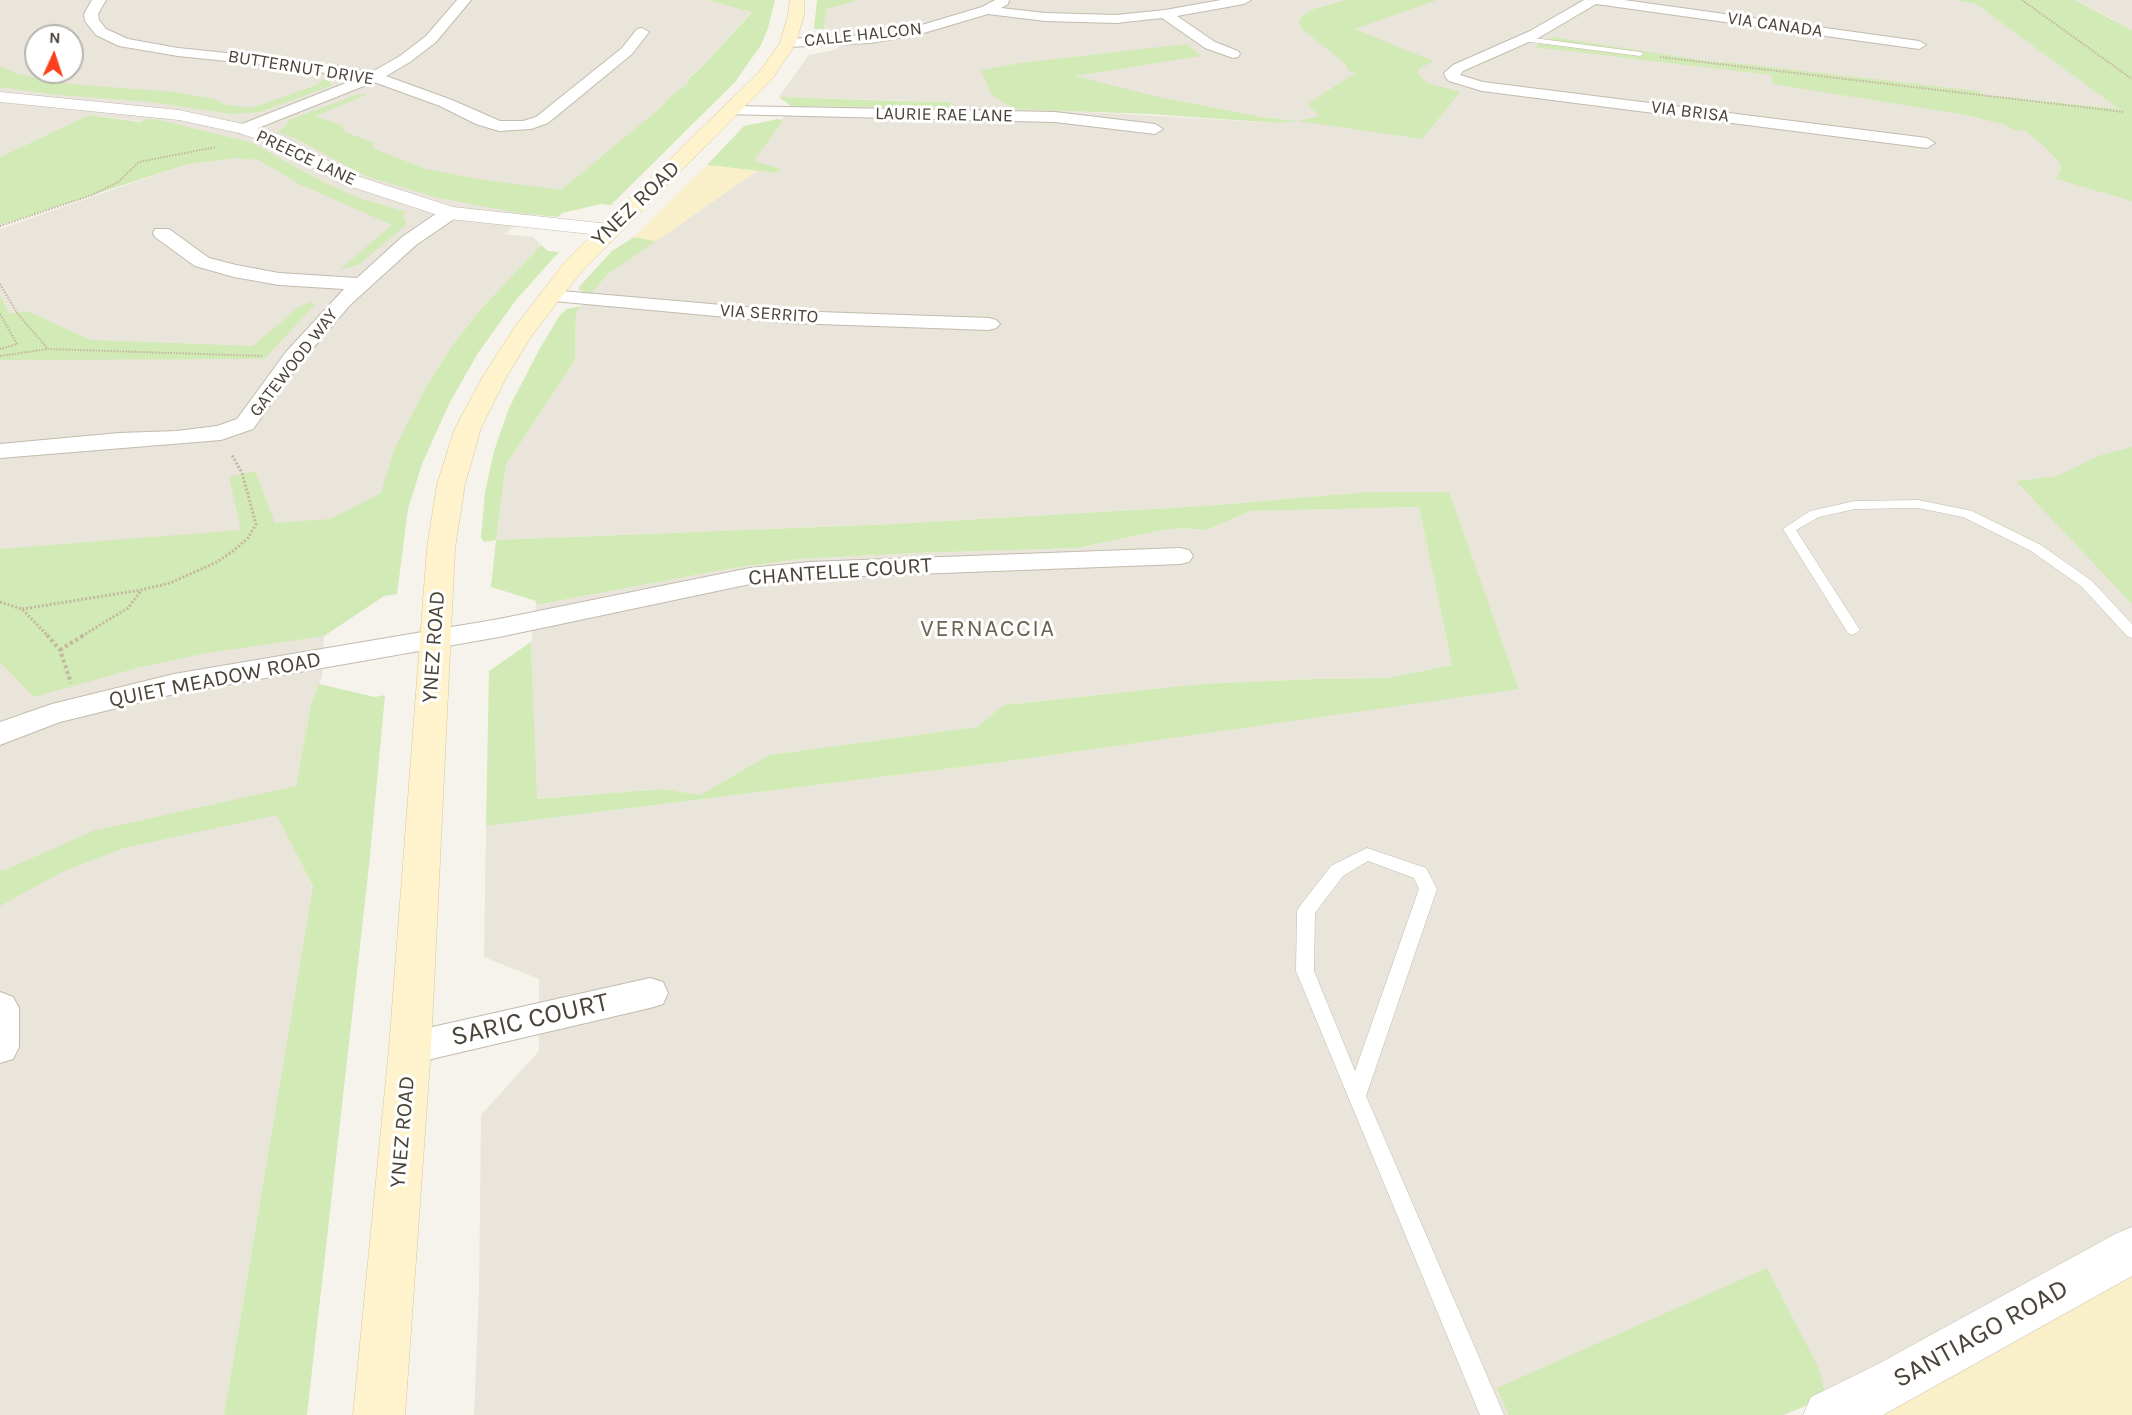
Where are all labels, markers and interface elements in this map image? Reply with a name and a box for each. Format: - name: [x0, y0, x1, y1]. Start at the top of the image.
- street label: VIA CANADA: [1726, 8, 1824, 42]
- street label: CALLE HALCON: [803, 18, 923, 52]
- north arrow: [24, 24, 84, 84]
- text: N: [49, 28, 61, 47]
- street label: BUTTERNUT DRIVE: [226, 46, 376, 90]
- street label: VIA BRISA: [1650, 97, 1730, 127]
- street label: LAURIE RAE LANE: [875, 103, 1013, 127]
- street label: PREECE LANE: [253, 125, 359, 191]
- street label: YNEZ ROAD: [586, 155, 686, 253]
- street label: VIA SERRITO: [719, 300, 819, 328]
- street label: GATEWOOD WAY: [245, 305, 343, 421]
- street label: CHANTELLE COURT: [747, 552, 933, 592]
- street label: YNEZ ROAD: [417, 590, 451, 704]
- district label: VERNACCIA: [920, 615, 1056, 643]
- street label: QUIET MEADOW ROAD: [107, 646, 323, 714]
- street label: SARIC COURT: [448, 986, 612, 1054]
- street label: YNEZ ROAD: [385, 1075, 421, 1189]
- street label: SANTIAGO ROAD: [1888, 1272, 2074, 1396]

